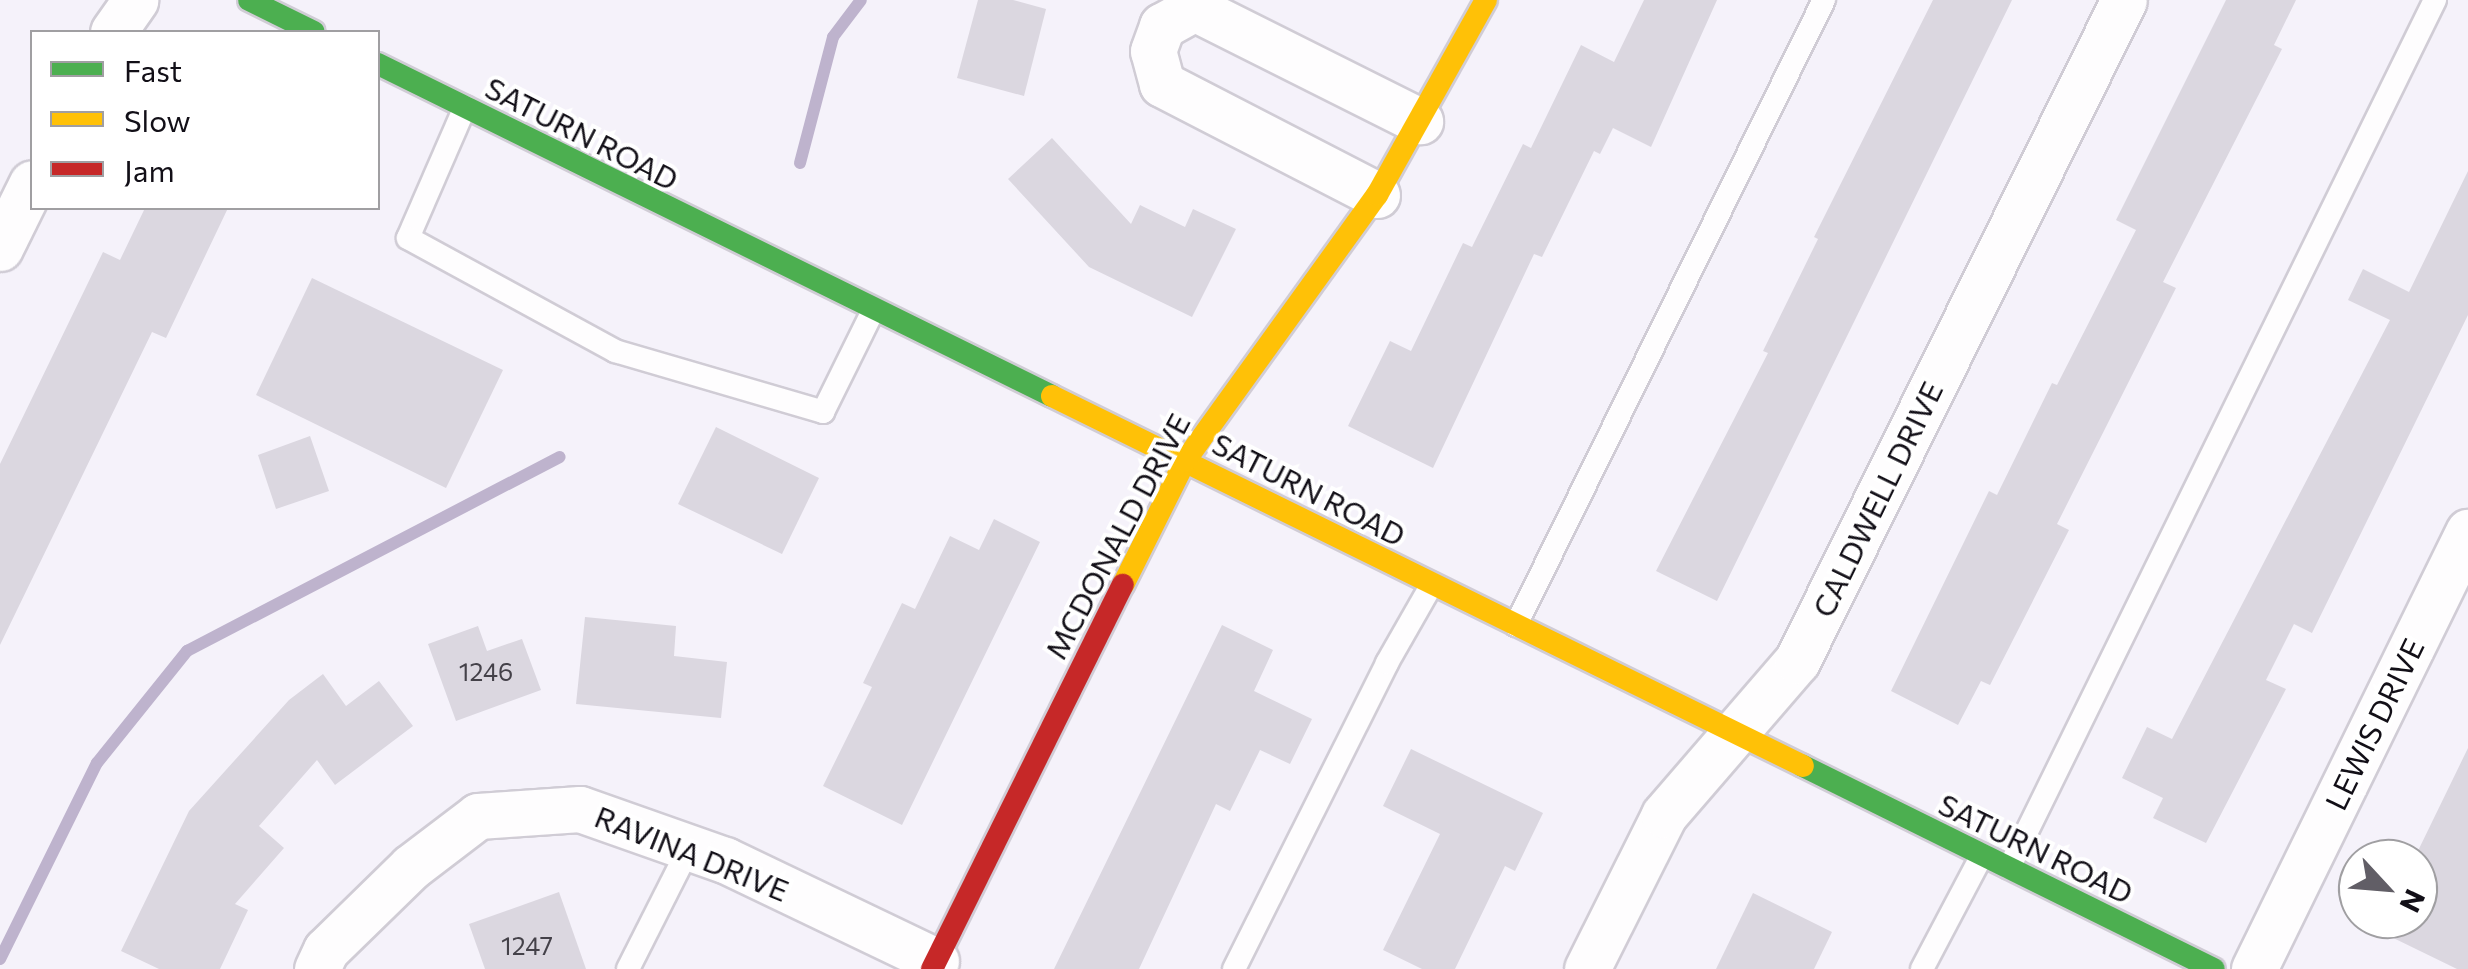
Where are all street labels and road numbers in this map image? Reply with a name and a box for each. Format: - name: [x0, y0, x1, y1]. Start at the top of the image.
- street label: SATURN ROAD: [480, 69, 684, 197]
- street label: CALDWELL DRIVE: [1804, 375, 1950, 623]
- street label: MCDONALD DRIVE: [1037, 407, 1197, 665]
- street label: SATURN ROAD: [1207, 425, 1411, 553]
- street label: LEWIS DRIVE: [2317, 632, 2431, 816]
- street label: SATURN ROAD: [1933, 786, 2139, 910]
- street label: RAVINA DRIVE: [590, 798, 794, 908]

